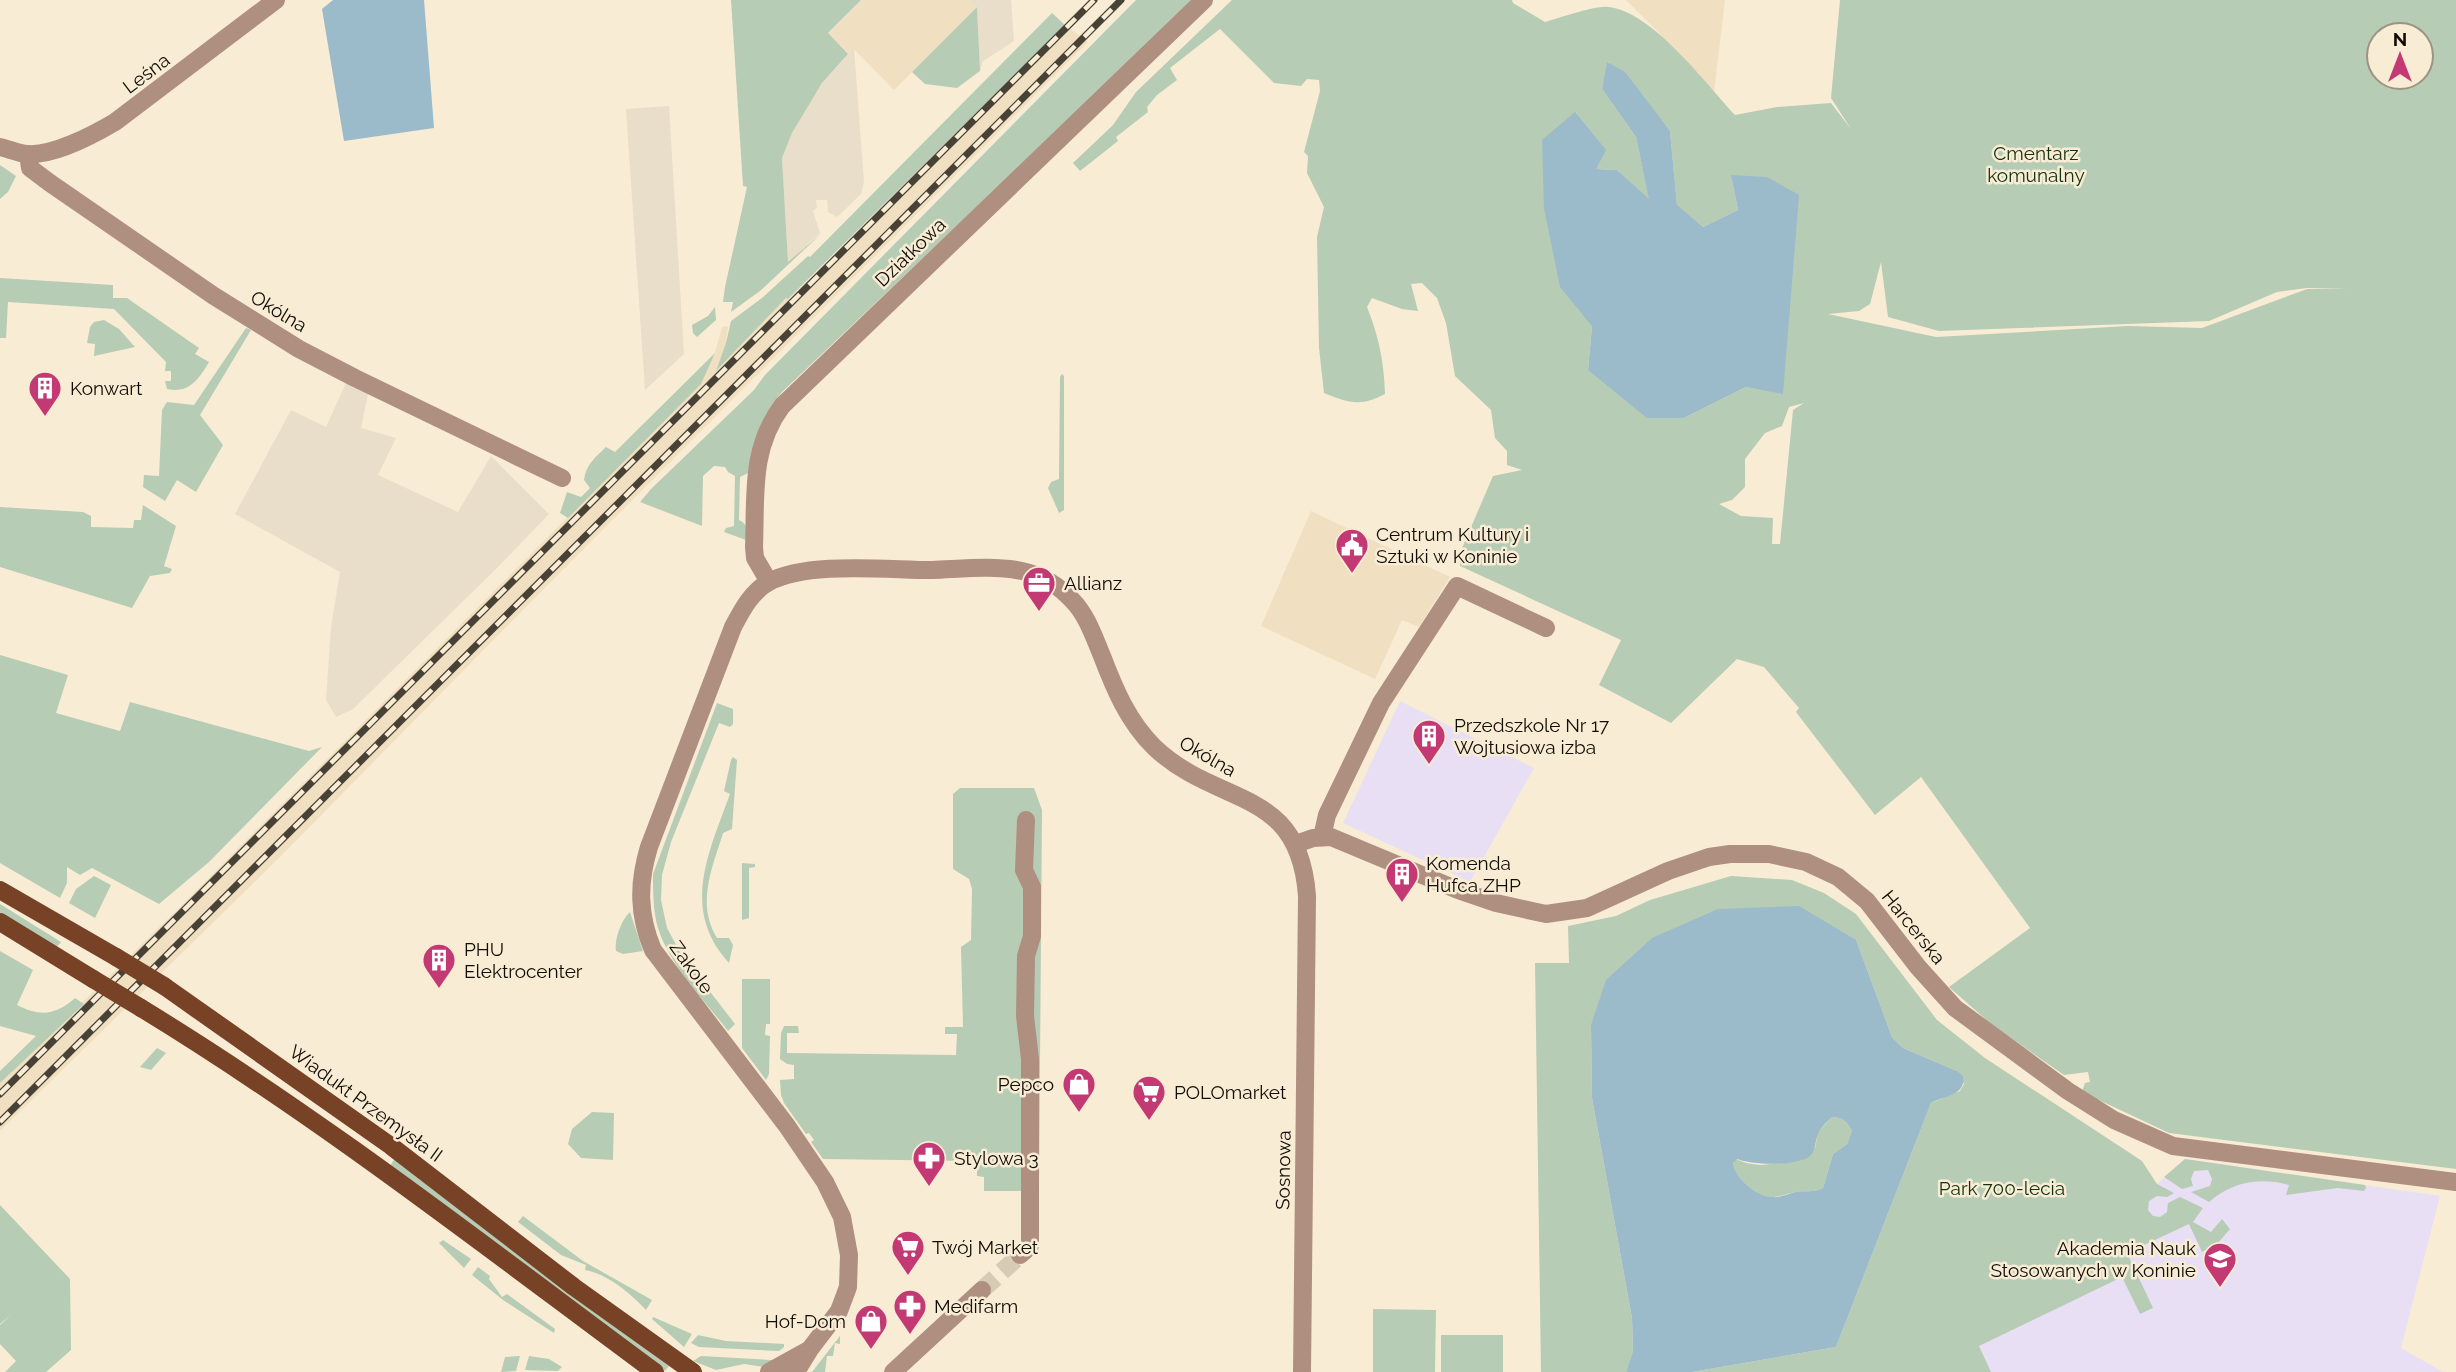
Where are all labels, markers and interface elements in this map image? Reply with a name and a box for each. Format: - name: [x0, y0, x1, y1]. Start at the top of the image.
- north arrow: [2365, 21, 2435, 91]
- text: N: [2393, 28, 2407, 50]
- street label: Leśna: [118, 48, 174, 98]
- park label: Cmentarz komunalny: [1987, 142, 2085, 186]
- street label: Działkowa: [870, 213, 950, 291]
- street label: Okólna: [247, 286, 311, 336]
- building icon: Konwart: [26, 369, 64, 418]
- place label: Konwart: [70, 377, 143, 399]
- place label: Centrum Kultury i Sztuki w Koninie: [1376, 523, 1529, 567]
- public building icon: Centrum Kultury i Sztuki w Koninie: [1333, 526, 1371, 575]
- office icon: Allianz: [1020, 564, 1058, 613]
- place label: Allianz: [1064, 572, 1122, 594]
- place label: Przedszkole Nr 17 Wojtusiowa izba: [1454, 714, 1609, 758]
- building icon: Przedszkole Nr 17 Wojtusiowa izba: [1410, 717, 1448, 766]
- street label: Okólna: [1176, 731, 1240, 781]
- place label: Komenda Hufca ZHP: [1426, 852, 1521, 896]
- building icon: Komenda Hufca ZHP: [1383, 855, 1421, 904]
- street label: Harcerska: [1878, 886, 1950, 968]
- street label: Zakole: [666, 936, 718, 998]
- place label: PHU Elektrocenter: [464, 938, 583, 982]
- building icon: PHU Elektrocenter: [420, 941, 458, 990]
- street label: Wiadukt Przemysła II: [285, 1040, 447, 1166]
- shop icon: Pepco: [1060, 1065, 1098, 1114]
- place label: Pepco: [998, 1073, 1054, 1095]
- supermarket icon: POLOmarket: [1130, 1073, 1168, 1122]
- place label: POLOmarket: [1174, 1081, 1287, 1103]
- street label: Sosnowa: [1271, 1130, 1295, 1210]
- pharmacy icon: Stylowa 3: [910, 1139, 948, 1188]
- place label: Stylowa 3: [954, 1147, 1039, 1169]
- park label: Park 700-lecia: [1939, 1177, 2065, 1199]
- supermarket icon: Twój Market: [889, 1228, 927, 1277]
- place label: Twój Market: [932, 1236, 1039, 1258]
- place label: Akademia Nauk Stosowanych w Koninie: [1991, 1237, 2196, 1281]
- school or university icon: Akademia Nauk Stosowanych w Koninie: [2201, 1240, 2239, 1289]
- pharmacy icon: Medifarm: [891, 1287, 929, 1336]
- place label: Medifarm: [934, 1295, 1018, 1317]
- shop icon: Hof-Dom: [852, 1302, 890, 1351]
- place label: Hof-Dom: [765, 1310, 846, 1332]

